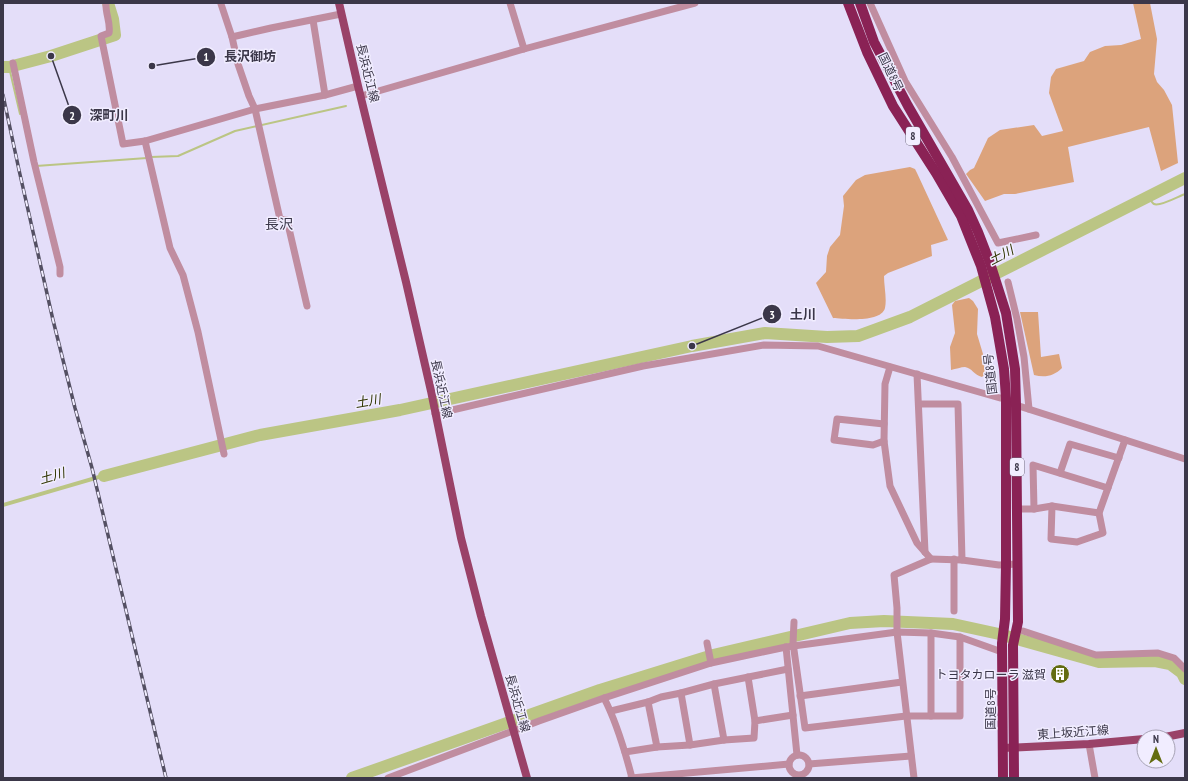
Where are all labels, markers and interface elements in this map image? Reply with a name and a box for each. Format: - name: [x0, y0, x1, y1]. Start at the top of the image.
- street label: 長浜近江線: [353, 42, 383, 104]
- callout: 長沢御坊: [196, 44, 284, 69]
- text: 長沢御坊: [224, 48, 276, 65]
- text: 1: [203, 49, 209, 64]
- street label: 国道8号: [875, 50, 907, 94]
- callout: 深町川: [62, 103, 137, 128]
- text: 深町川: [89, 107, 129, 124]
- text: 2: [69, 108, 75, 123]
- road number: 8: [906, 127, 920, 145]
- district label: 長沢: [265, 215, 293, 233]
- water label: 土川: [986, 241, 1018, 268]
- callout: 土川: [762, 302, 824, 327]
- text: 土川: [790, 306, 816, 323]
- text: 3: [769, 307, 775, 322]
- street label: 国道8号: [980, 353, 1000, 395]
- street label: 長浜近江線: [428, 358, 456, 420]
- water label: 土川: [354, 390, 384, 412]
- road number: 8: [1010, 458, 1024, 476]
- water label: 土川: [37, 464, 69, 488]
- building icon: トヨタカローラ 滋賀: [1049, 663, 1071, 685]
- place label: トヨタカローラ 滋賀: [935, 667, 1046, 682]
- street label: 長浜近江線: [503, 672, 533, 734]
- street label: 国道8号: [983, 688, 998, 730]
- street label: 東上坂近江線: [1037, 722, 1109, 742]
- north arrow: [1136, 729, 1176, 769]
- text: N: [1153, 732, 1159, 746]

